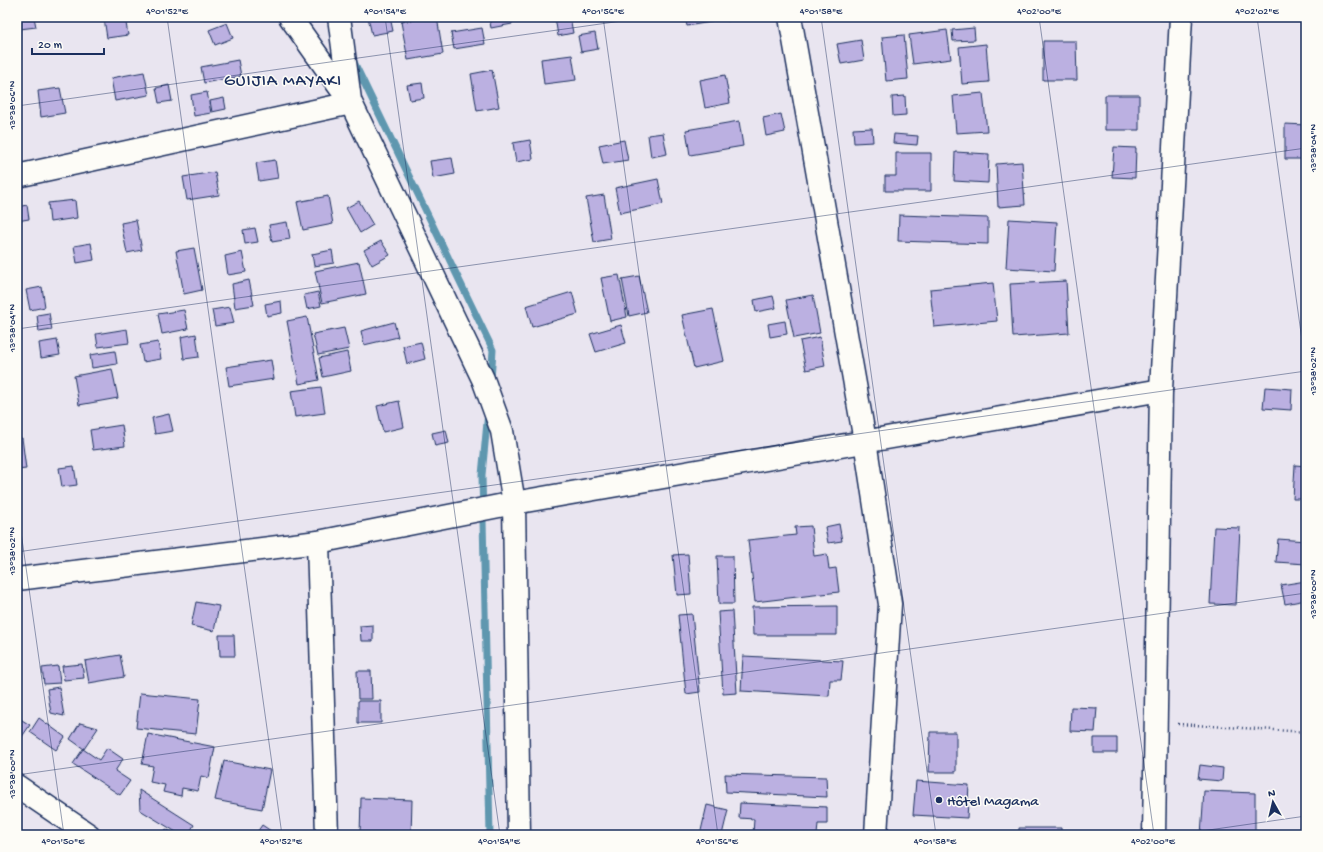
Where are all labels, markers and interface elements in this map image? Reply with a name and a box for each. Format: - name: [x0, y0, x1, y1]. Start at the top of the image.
- text: 4°01'52"E: [146, 6, 189, 18]
- text: 4°01'54"E: [364, 6, 407, 18]
- text: 4°01'56"E: [582, 6, 625, 18]
- text: 4°01'58"E: [800, 6, 843, 18]
- text: 4°02'00"E: [1017, 6, 1062, 18]
- text: 4°02'02"E: [1235, 6, 1279, 18]
- scale bar: [32, 30, 104, 56]
- text: 20 m: [38, 39, 63, 53]
- district label: GUIJIA MAYAKI: [224, 72, 342, 92]
- text: 13°38'06"N: [7, 80, 19, 130]
- text: 13°38'04"N: [1308, 124, 1320, 173]
- text: 13°38'04"N: [7, 304, 19, 353]
- text: 13°38'02"N: [1308, 346, 1320, 396]
- text: 13°38'02"N: [7, 526, 19, 576]
- text: 13°38'00"N: [1308, 569, 1320, 619]
- text: 13°38'00"N: [7, 749, 19, 799]
- north arrow: [1253, 782, 1293, 822]
- text: N: [1267, 788, 1276, 801]
- place label: Hôtel Magama: [947, 793, 1039, 811]
- marker: Hôtel Magama: [934, 795, 944, 805]
- text: 4°01'50"E: [42, 836, 85, 848]
- text: 4°01'52"E: [260, 836, 303, 848]
- text: 4°01'54"E: [478, 836, 521, 848]
- text: 4°01'56"E: [696, 836, 739, 848]
- text: 4°01'58"E: [914, 836, 957, 848]
- text: 4°02'00"E: [1131, 836, 1176, 848]

